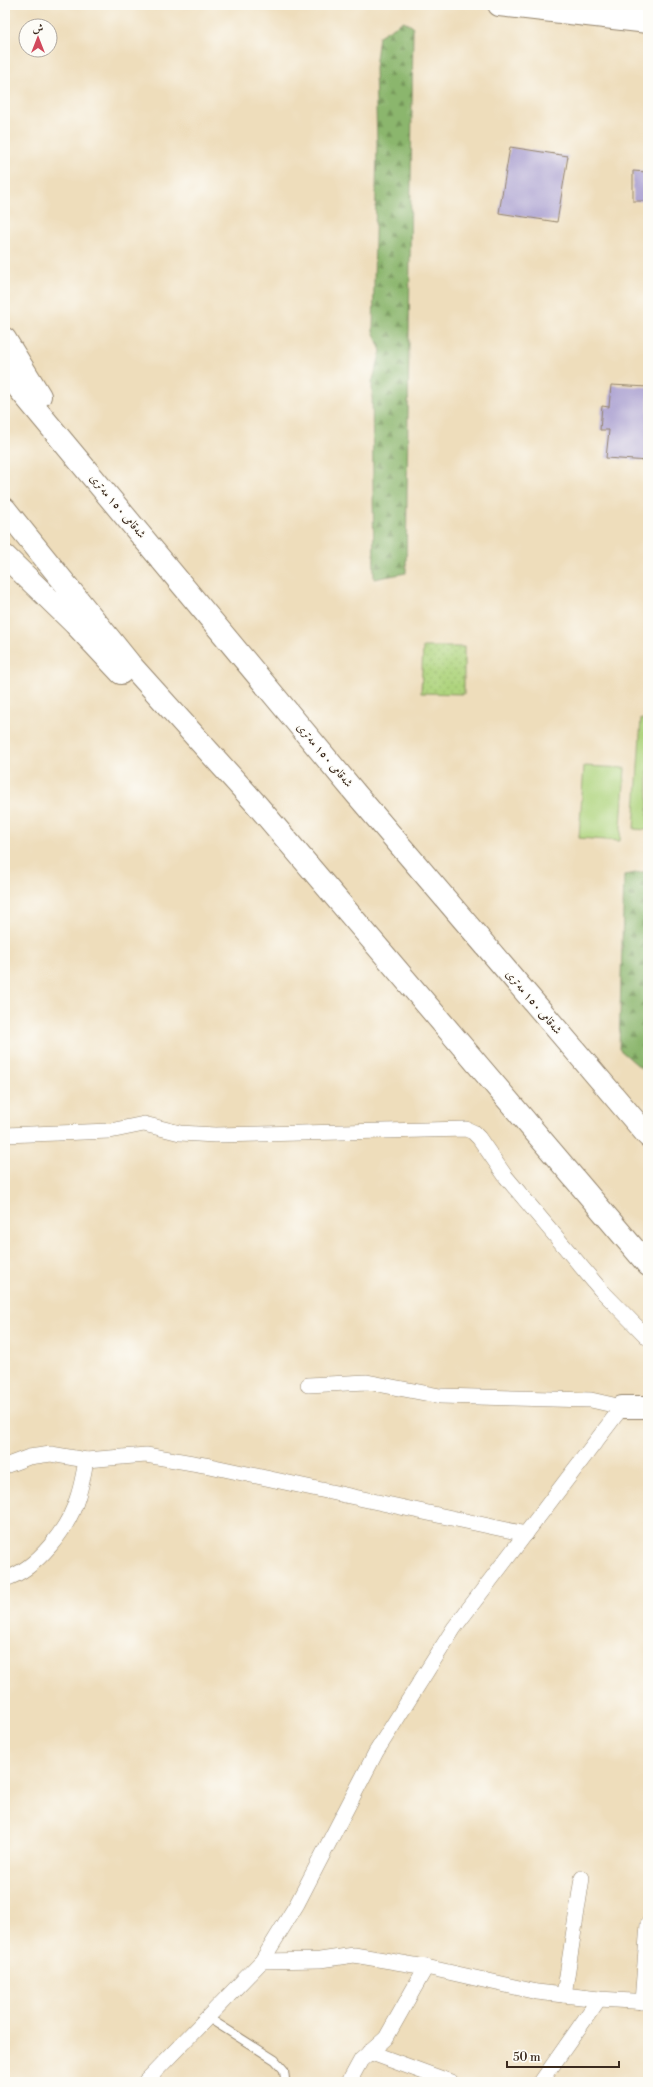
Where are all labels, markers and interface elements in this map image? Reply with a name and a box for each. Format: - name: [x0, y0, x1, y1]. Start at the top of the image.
- north arrow: [18, 18, 58, 58]
- text: ش: [33, 22, 44, 36]
- street label: شەقامی ١٥٠ مەتری: [86, 471, 149, 542]
- street label: شەقامی ١٥٠ مەتری: [293, 720, 356, 791]
- street label: شەقامی ١٥٠ مەتری: [502, 967, 565, 1038]
- scale bar: [507, 2043, 619, 2069]
- text: 50 m: [513, 2050, 541, 2065]

